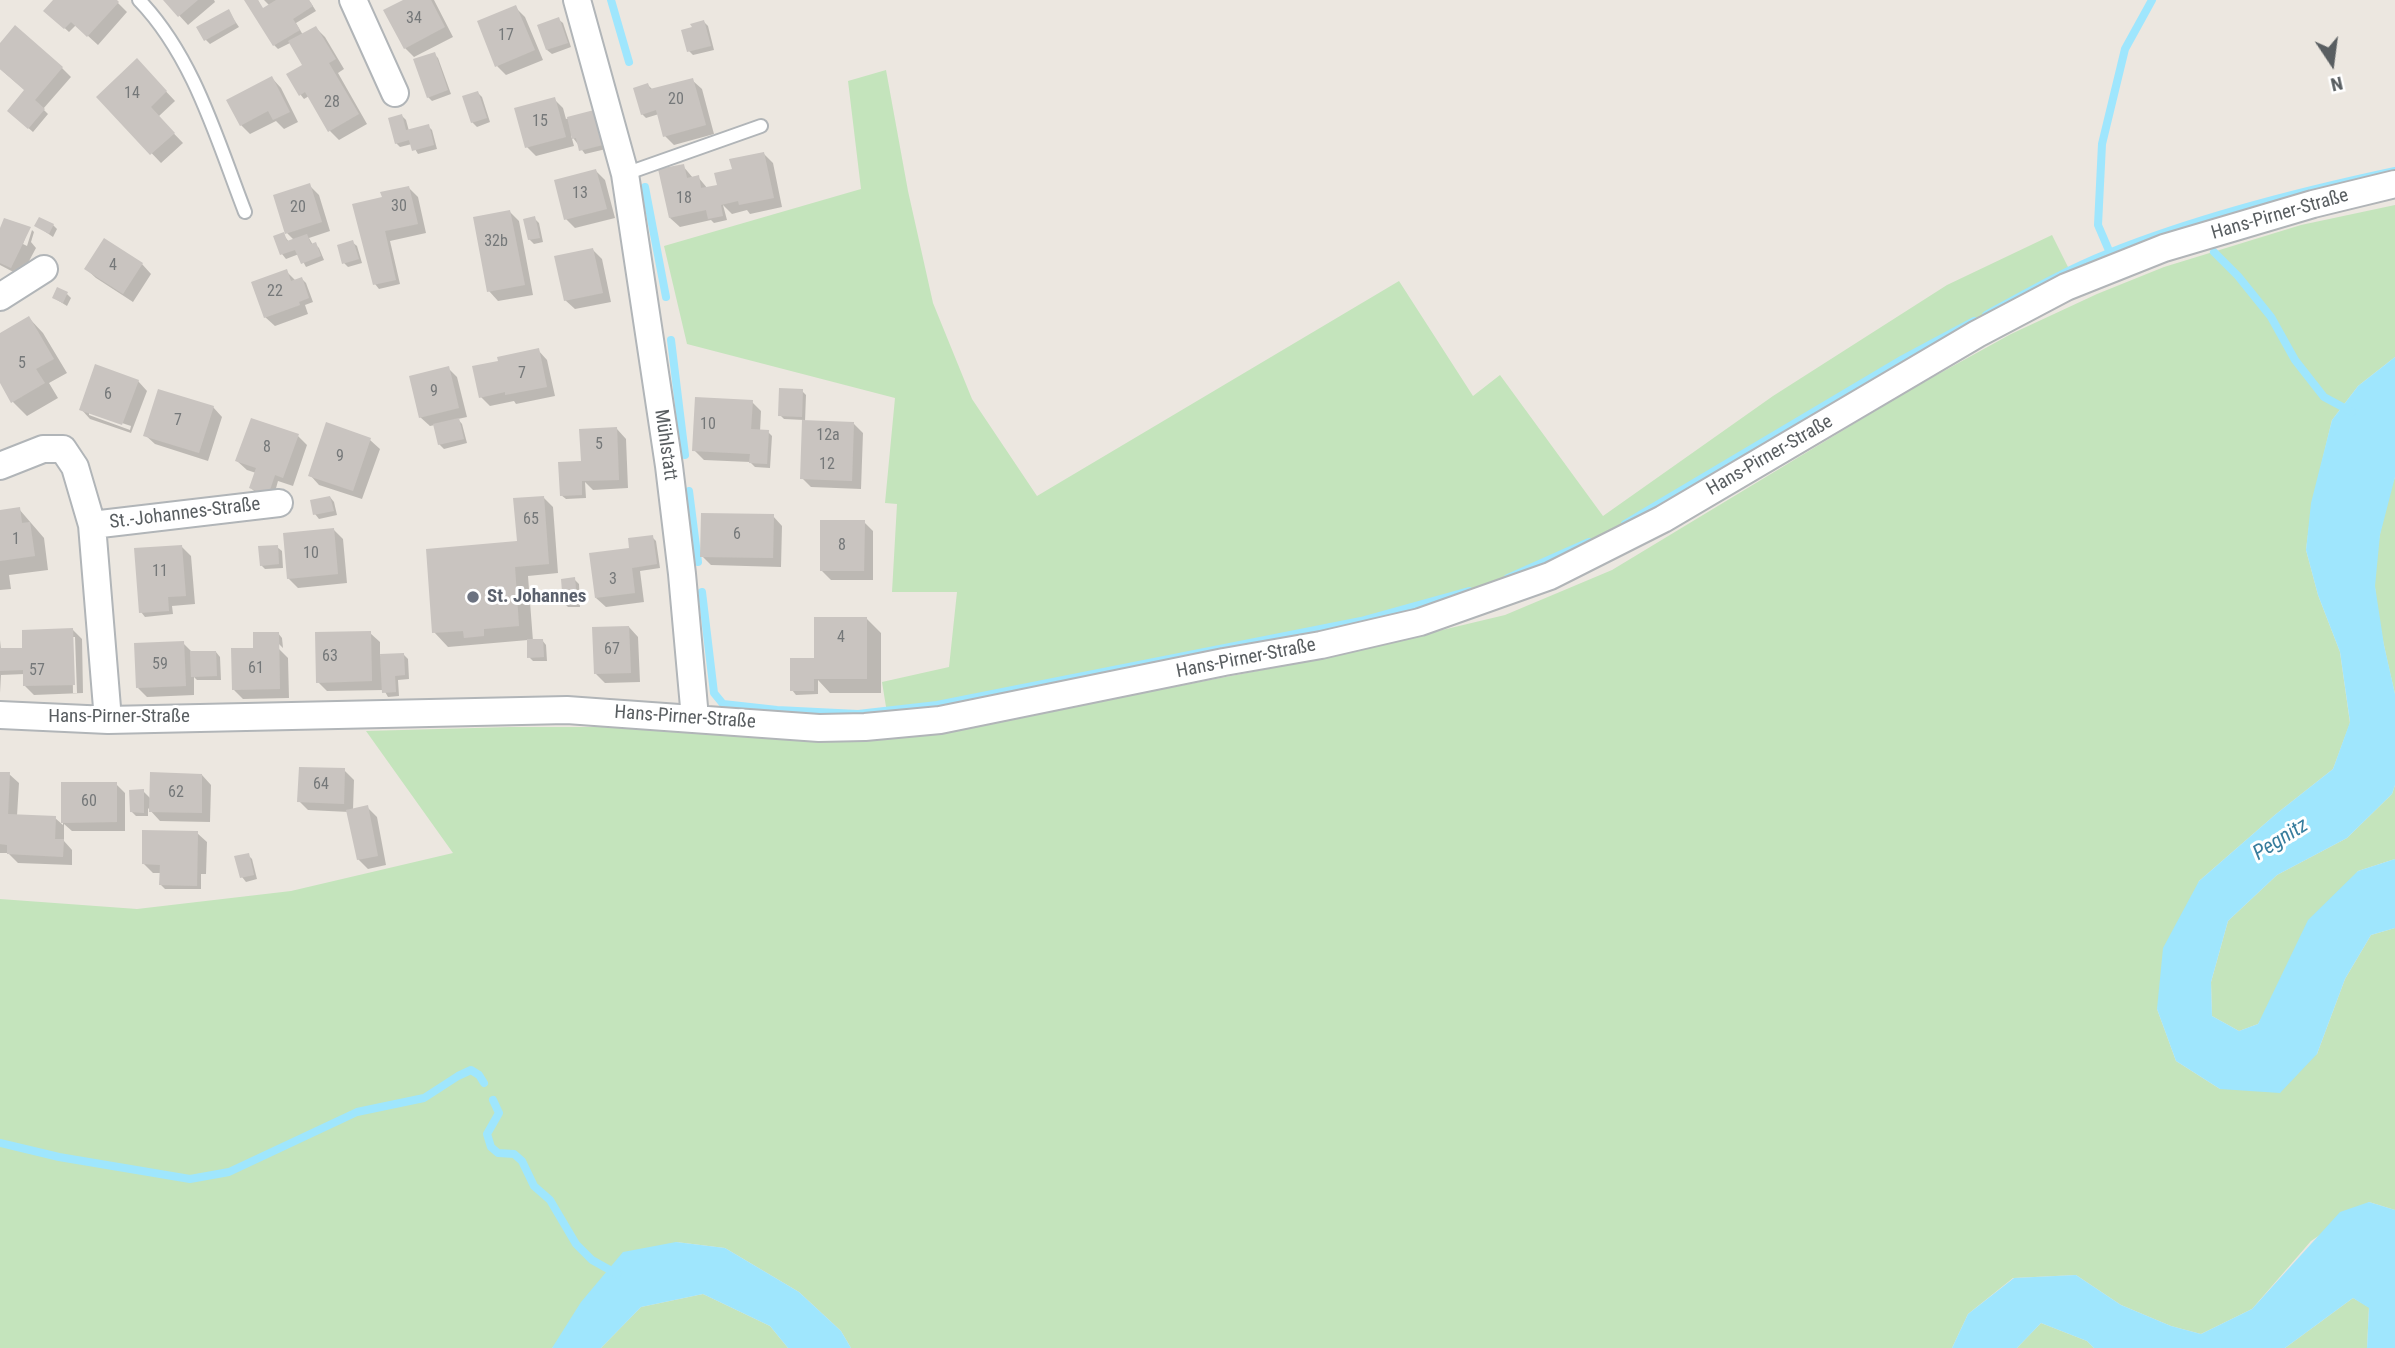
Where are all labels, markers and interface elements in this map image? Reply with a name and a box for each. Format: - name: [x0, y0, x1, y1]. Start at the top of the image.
- house number: 34: [406, 9, 422, 29]
- house number: 17: [498, 26, 514, 46]
- north arrow: [2297, 28, 2367, 98]
- text: N: [2329, 71, 2345, 96]
- house number: 14: [124, 84, 140, 104]
- house number: 20: [668, 90, 684, 110]
- house number: 28: [324, 93, 340, 113]
- house number: 15: [532, 112, 548, 132]
- house number: 13: [572, 184, 588, 204]
- street label: Hans-Pirner-Straße: [2209, 185, 2351, 245]
- house number: 18: [676, 189, 692, 209]
- house number: 30: [391, 197, 407, 217]
- house number: 20: [290, 198, 306, 218]
- house number: 32b: [484, 232, 508, 252]
- house number: 4: [109, 256, 117, 276]
- house number: 22: [267, 282, 283, 302]
- house number: 5: [18, 354, 26, 374]
- house number: 7: [518, 364, 526, 384]
- house number: 9: [430, 382, 438, 402]
- house number: 6: [104, 385, 112, 405]
- street label: Mühlstatt: [649, 408, 681, 482]
- house number: 7: [174, 411, 182, 431]
- street label: Hans-Pirner-Straße: [1703, 411, 1837, 501]
- house number: 10: [700, 415, 716, 435]
- house number: 12a: [816, 426, 840, 446]
- house number: 5: [595, 435, 603, 455]
- house number: 8: [263, 438, 271, 458]
- house number: 9: [336, 447, 344, 467]
- house number: 12: [819, 455, 835, 475]
- street label: St.-Johannes-Straße: [108, 493, 262, 535]
- house number: 65: [523, 510, 539, 530]
- house number: 6: [733, 525, 741, 545]
- house number: 1: [12, 530, 20, 550]
- house number: 8: [838, 536, 846, 556]
- house number: 10: [303, 544, 319, 564]
- house number: 11: [152, 562, 168, 582]
- house number: 3: [609, 570, 617, 590]
- place label: St. Johannes: [487, 586, 586, 608]
- marker: St. Johannes: [465, 589, 481, 605]
- house number: 4: [837, 628, 845, 648]
- street label: Hans-Pirner-Straße: [1174, 634, 1318, 684]
- house number: 67: [604, 640, 620, 660]
- house number: 63: [322, 647, 338, 667]
- house number: 59: [152, 655, 168, 675]
- house number: 61: [248, 659, 264, 679]
- house number: 57: [29, 661, 45, 681]
- street label: Hans-Pirner-Straße: [614, 702, 756, 734]
- street label: Hans-Pirner-Straße: [48, 706, 190, 728]
- house number: 64: [313, 775, 329, 795]
- house number: 62: [168, 783, 184, 803]
- house number: 60: [81, 792, 97, 812]
- water label: Pegnitz: [2249, 813, 2313, 867]

